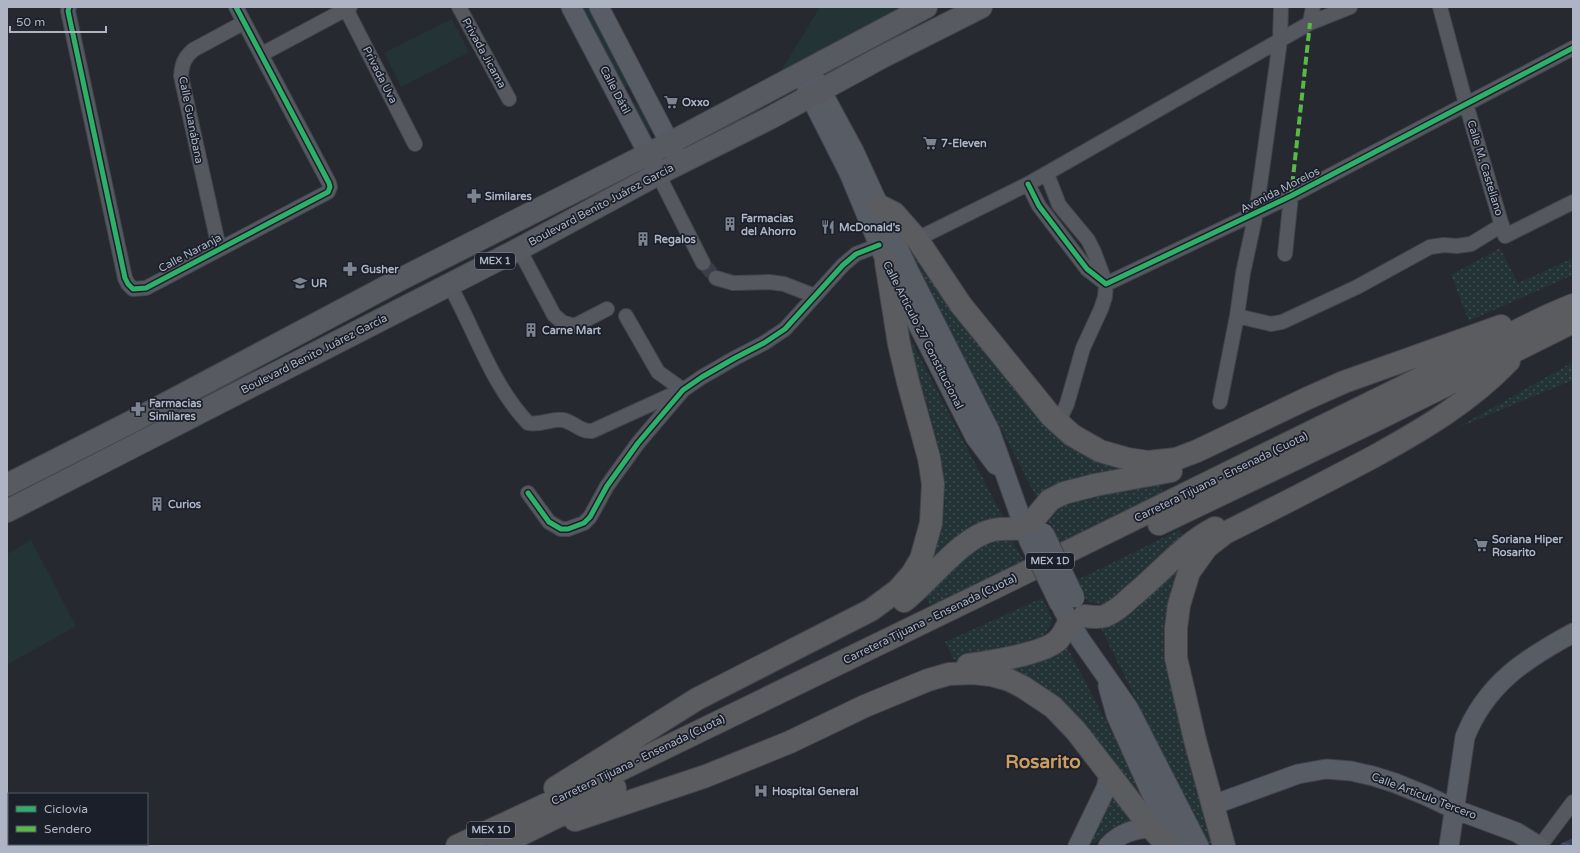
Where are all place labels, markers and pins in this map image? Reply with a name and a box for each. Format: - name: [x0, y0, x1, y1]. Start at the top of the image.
- supermarket icon: Oxxo: [663, 94, 679, 110]
- place label: Oxxo: [682, 96, 710, 109]
- supermarket icon: 7-Eleven: [922, 135, 938, 151]
- place label: 7-Eleven: [941, 137, 987, 150]
- pharmacy icon: Similares: [466, 188, 482, 204]
- place label: Similares: [485, 190, 532, 203]
- place label: Farmacias del Ahorro: [741, 212, 797, 238]
- building icon: Farmacias del Ahorro: [722, 216, 738, 232]
- restaurant icon: McDonald's: [820, 219, 836, 235]
- place label: McDonald's: [839, 221, 901, 234]
- building icon: Regalos: [635, 231, 651, 247]
- place label: Regalos: [654, 233, 697, 247]
- pharmacy icon: Gusher: [342, 261, 358, 277]
- place label: Gusher: [361, 263, 399, 276]
- school or university icon: UR: [292, 275, 308, 291]
- place label: UR: [311, 277, 327, 290]
- building icon: Carne Mart: [523, 322, 539, 338]
- place label: Carne Mart: [542, 324, 602, 337]
- place label: Farmacias Similares: [149, 397, 202, 423]
- pharmacy icon: Farmacias Similares: [130, 401, 146, 417]
- building icon: Curios: [149, 496, 165, 512]
- place label: Curios: [168, 498, 202, 511]
- place label: Soriana Hiper Rosarito: [1492, 533, 1563, 559]
- supermarket icon: Soriana Hiper Rosarito: [1473, 537, 1489, 553]
- hospital icon: Hospital General: [753, 783, 769, 799]
- place label: Hospital General: [772, 785, 859, 799]

